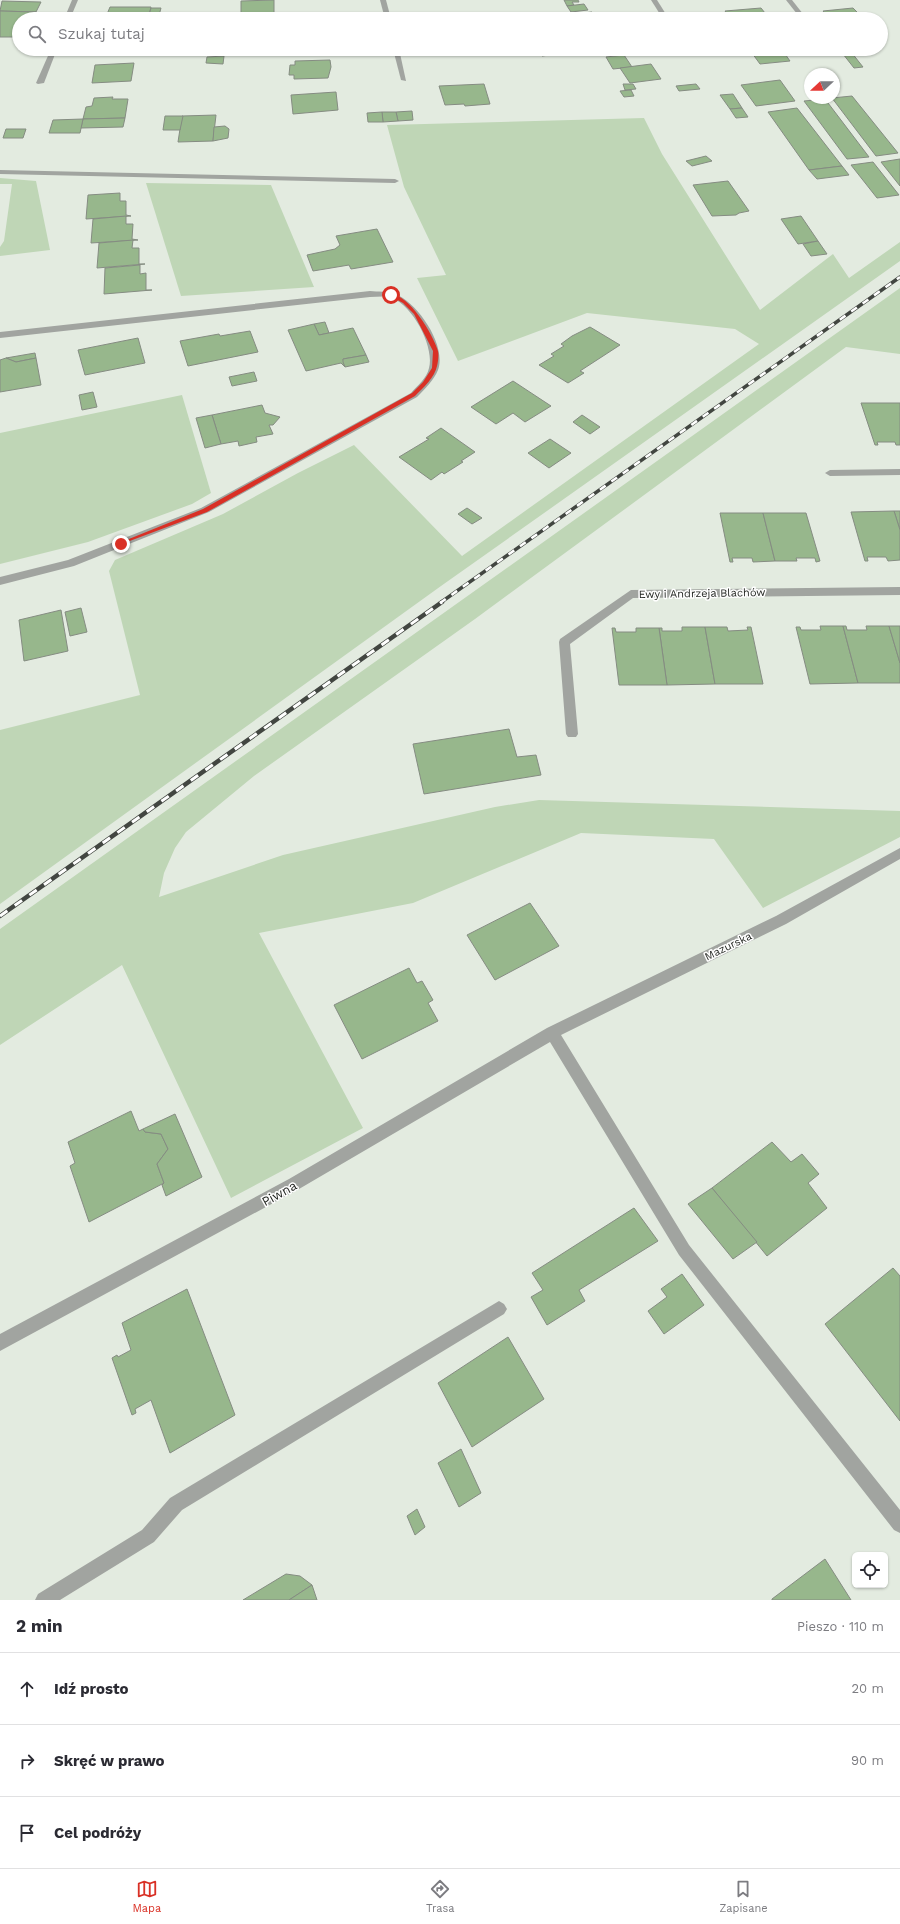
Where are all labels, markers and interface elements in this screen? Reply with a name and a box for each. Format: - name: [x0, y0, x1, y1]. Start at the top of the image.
- search box: [12, 12, 888, 56]
- icon: search: [26, 23, 48, 45]
- text: Szukaj tutaj: [58, 25, 145, 43]
- north arrow: [804, 68, 840, 104]
- route start: [382, 286, 400, 304]
- route end: [112, 535, 130, 553]
- street label: Ewy i Andrzeja Blachów: [638, 586, 766, 601]
- street label: Mazurska: [703, 930, 754, 963]
- street label: Piwna: [259, 1177, 300, 1209]
- map controls: [852, 1552, 888, 1588]
- button: locate: [852, 1552, 888, 1588]
- text: 2 min: [16, 1616, 62, 1636]
- text: Pieszo · 110 m: [797, 1619, 884, 1634]
- icon: ahead: [16, 1678, 38, 1700]
- text: Idź prosto: [54, 1680, 128, 1698]
- text: 20 m: [852, 1681, 884, 1696]
- icon: right: [16, 1750, 38, 1772]
- text: Skręć w prawo: [54, 1752, 164, 1770]
- text: 90 m: [851, 1753, 884, 1768]
- icon: arrive: [16, 1822, 38, 1844]
- text: Cel podróży: [54, 1824, 141, 1842]
- tab: Mapa: [132, 1878, 161, 1915]
- tab: Trasa: [426, 1878, 454, 1915]
- tab: Zapisane: [719, 1878, 768, 1915]

